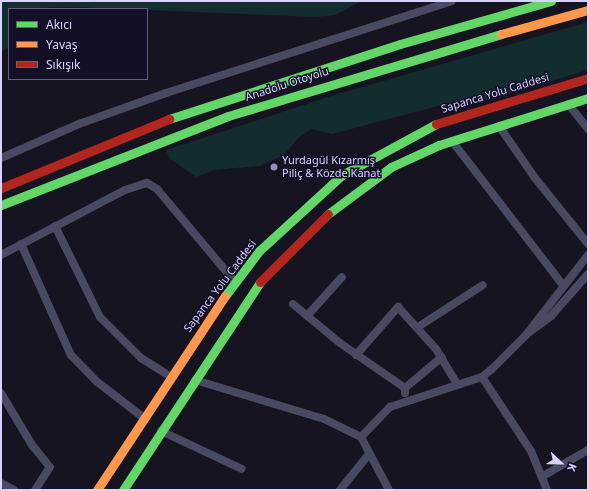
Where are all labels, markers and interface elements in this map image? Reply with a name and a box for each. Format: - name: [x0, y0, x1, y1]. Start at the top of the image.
- legend: [8, 8, 148, 80]
- text: Akıcı: [46, 16, 72, 33]
- text: Yavaş: [46, 36, 78, 53]
- text: Sıkışık: [46, 56, 80, 73]
- street label: Anadolu Otoyolu: [244, 64, 330, 104]
- street label: Sapanca Yolu Caddesi: [439, 70, 551, 116]
- place label: Yurdagül Kızarmış Piliç & Közde Kanat: [282, 154, 380, 180]
- marker: Yurdagül Kızarmış Piliç & Közde Kanat: [269, 162, 279, 172]
- street label: Sapanca Yolu Caddesi: [181, 237, 259, 335]
- north arrow: [541, 443, 581, 483]
- text: K: [564, 461, 581, 474]

